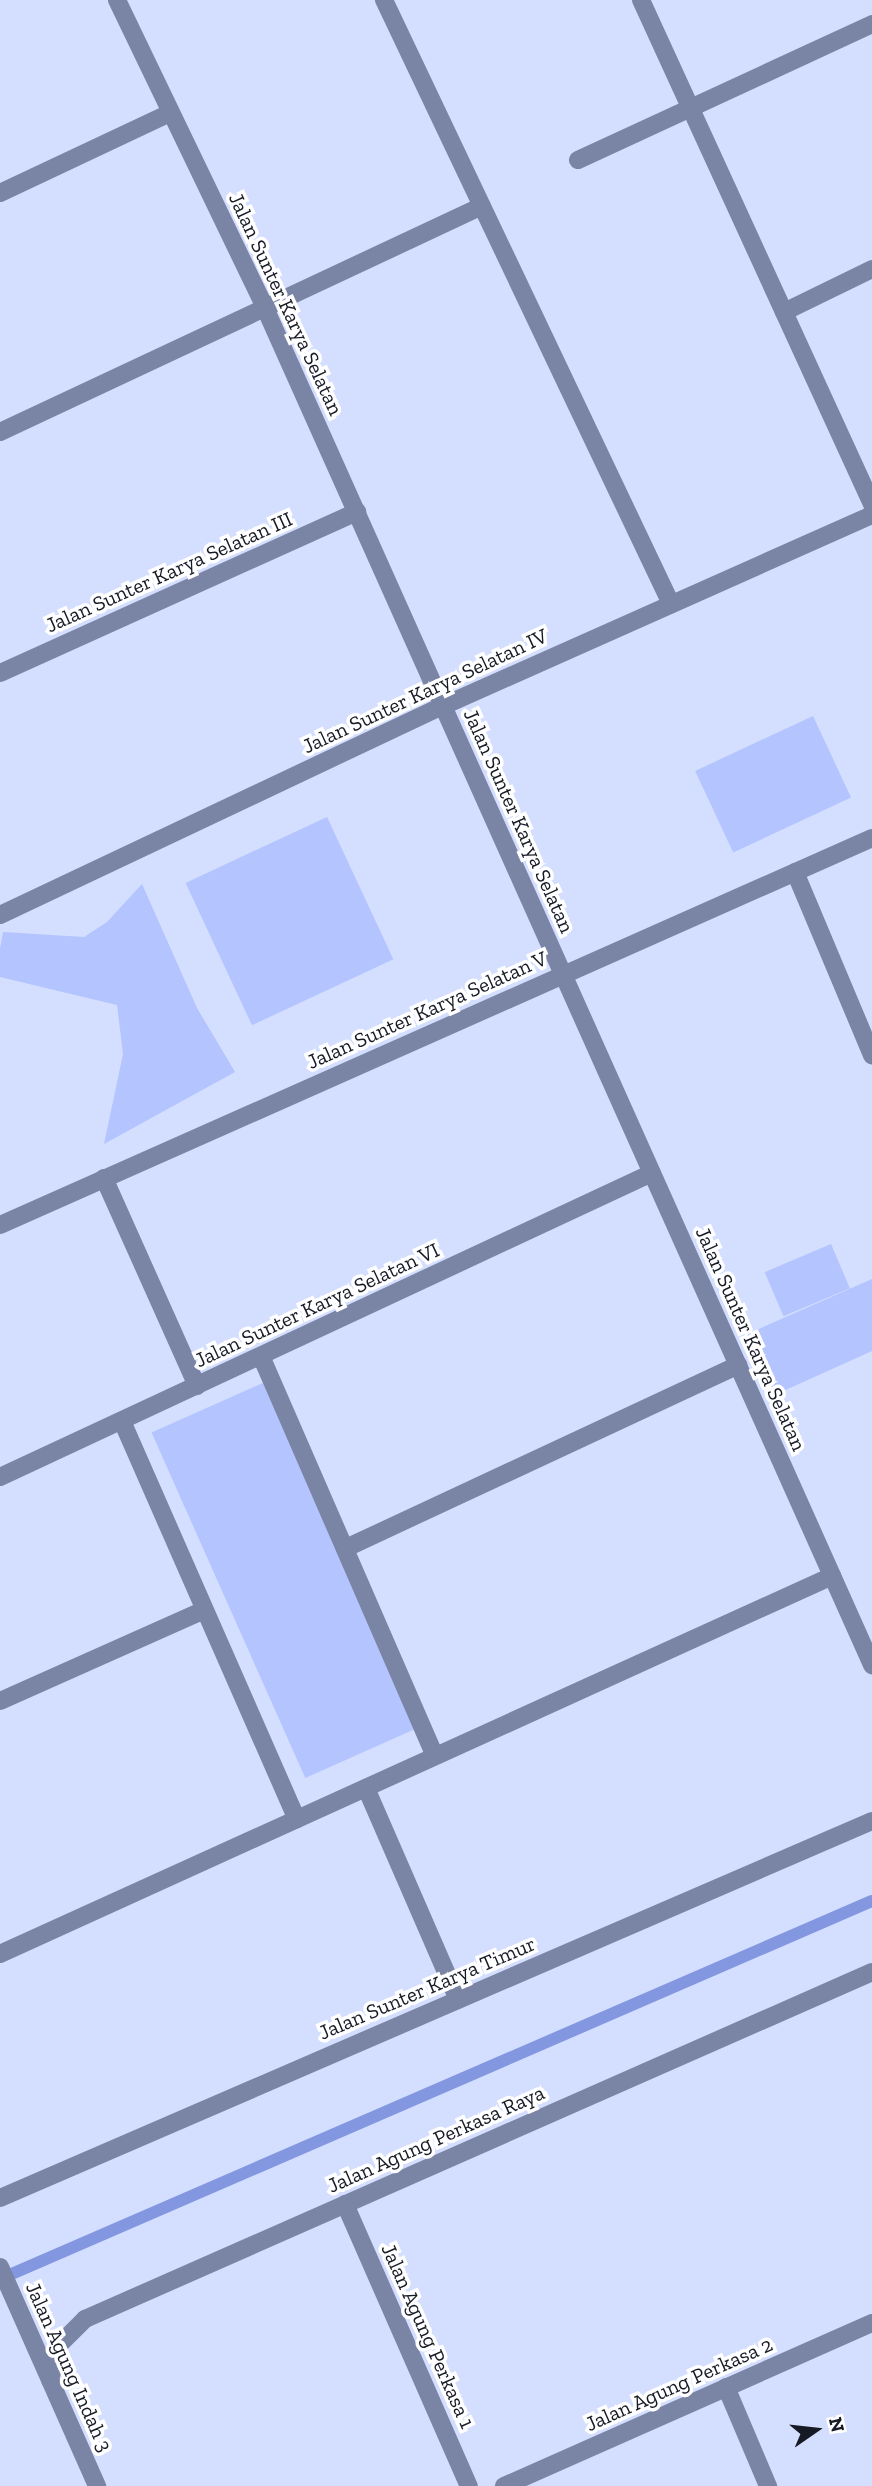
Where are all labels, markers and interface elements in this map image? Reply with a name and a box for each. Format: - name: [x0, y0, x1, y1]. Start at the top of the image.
- street label: Jalan Sunter Karya Selatan: [223, 189, 349, 419]
- street label: Jalan Sunter Karya Selatan III: [42, 506, 296, 638]
- street label: Jalan Sunter Karya Selatan IV: [298, 623, 552, 759]
- street label: Jalan Sunter Karya Selatan: [458, 705, 580, 937]
- street label: Jalan Sunter Karya Selatan V: [303, 945, 551, 1075]
- street label: Jalan Sunter Karya Selatan: [690, 1223, 812, 1455]
- street label: Jalan Sunter Karya Selatan VI: [190, 1237, 444, 1373]
- street label: Jalan Sunter Karya Timur: [315, 1931, 539, 2045]
- street label: Jalan Agung Perkasa Raya: [323, 2080, 549, 2198]
- street label: Jalan Agung Perkasa 1: [376, 2240, 480, 2432]
- street label: Jalan Agung Indah 3: [20, 2278, 118, 2456]
- street label: Jalan Agung Perkasa 2: [581, 2331, 777, 2437]
- north arrow: [781, 2395, 851, 2465]
- text: N: [824, 2415, 850, 2435]

